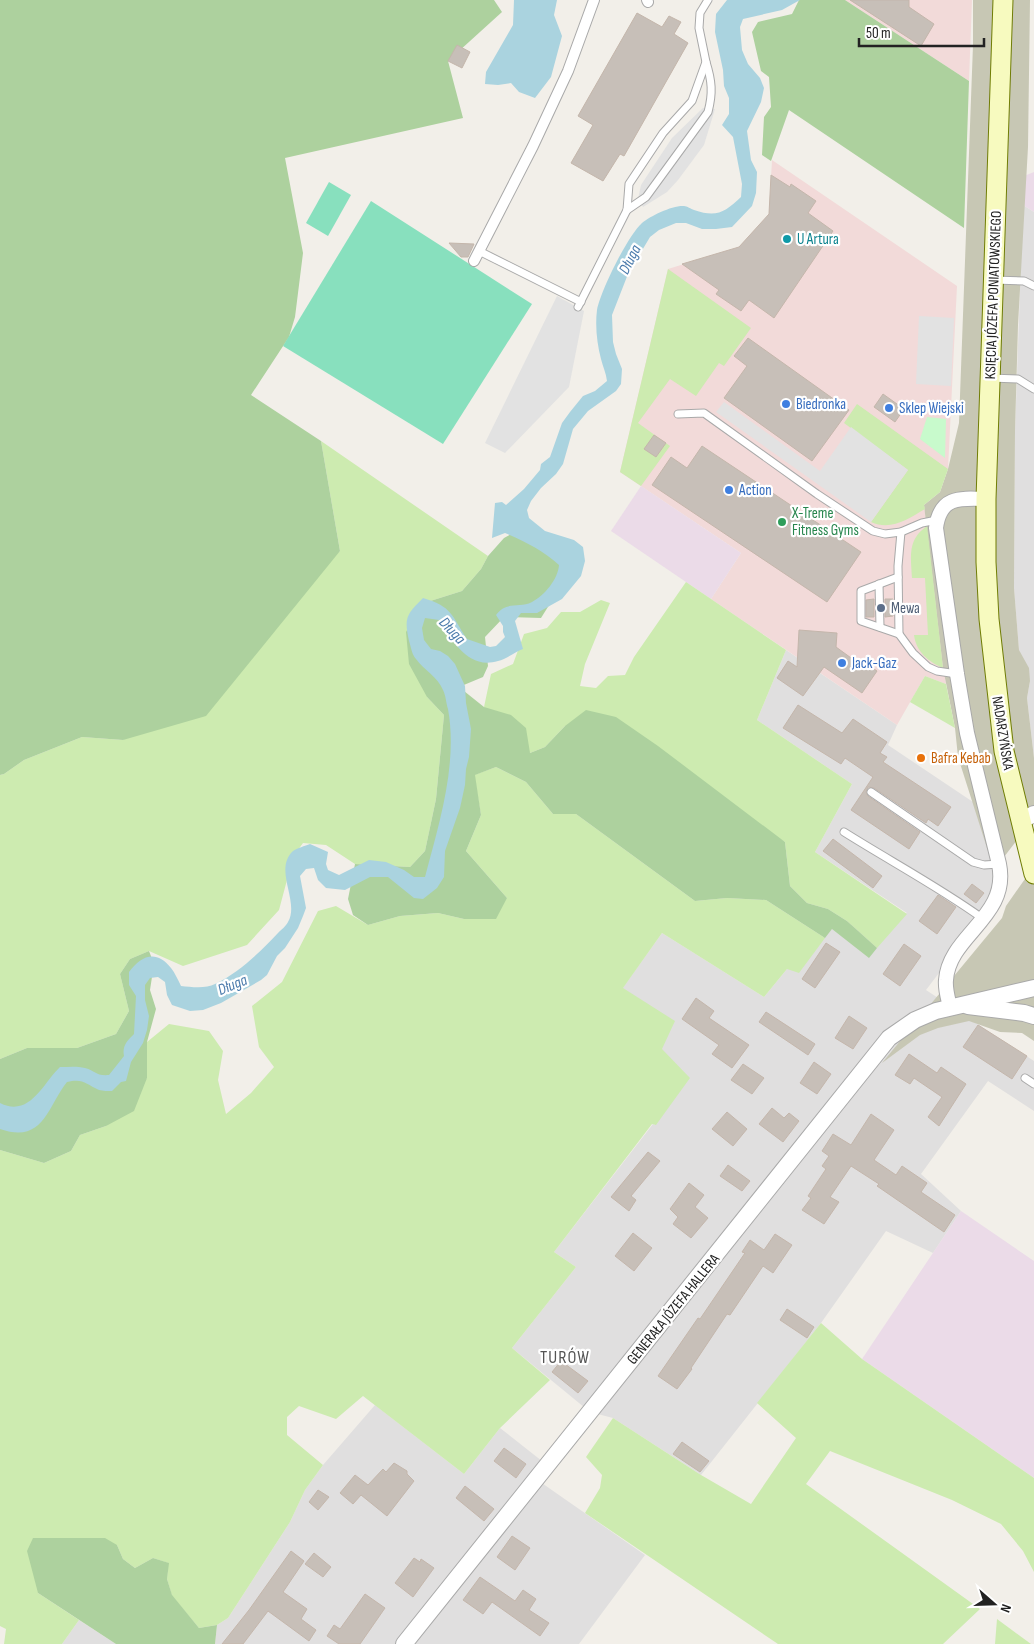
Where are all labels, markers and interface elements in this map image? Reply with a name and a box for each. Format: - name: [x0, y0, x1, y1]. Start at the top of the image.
- scale bar: [859, 15, 984, 47]
- text: 50 m: [866, 24, 891, 43]
- street label: KSIĘCIA JÓZEFA PONIATOWSKIEGO: [981, 210, 1006, 380]
- place label: U Artura: [797, 230, 839, 249]
- marker: U Artura: [781, 233, 793, 245]
- water label: Długa: [615, 241, 646, 277]
- place label: Biedronka: [796, 395, 846, 414]
- marker: Biedronka: [780, 398, 792, 410]
- place label: Sklep Wiejski: [899, 399, 964, 418]
- marker: Sklep Wiejski: [883, 402, 895, 414]
- place label: Action: [738, 481, 772, 500]
- marker: Action: [723, 484, 735, 496]
- place label: X-Treme Fitness Gyms: [791, 504, 859, 540]
- marker: X-Treme Fitness Gyms: [776, 516, 788, 528]
- place label: Mewa: [891, 599, 920, 618]
- marker: Mewa: [875, 602, 887, 614]
- water label: Długa: [435, 614, 469, 649]
- place label: Jack-Gaz: [851, 654, 897, 673]
- marker: Jack-Gaz: [836, 657, 848, 669]
- street label: NADARZYŃSKA: [987, 695, 1018, 772]
- place label: Bafra Kebab: [931, 749, 991, 768]
- marker: Bafra Kebab: [915, 752, 927, 764]
- water label: Długa: [215, 971, 251, 1000]
- street label: GENERAŁA JÓZEFA HALLERA: [623, 1250, 724, 1369]
- district label: TURÓW: [540, 1347, 590, 1368]
- north arrow: [969, 1579, 1019, 1629]
- text: N: [996, 1602, 1015, 1615]

